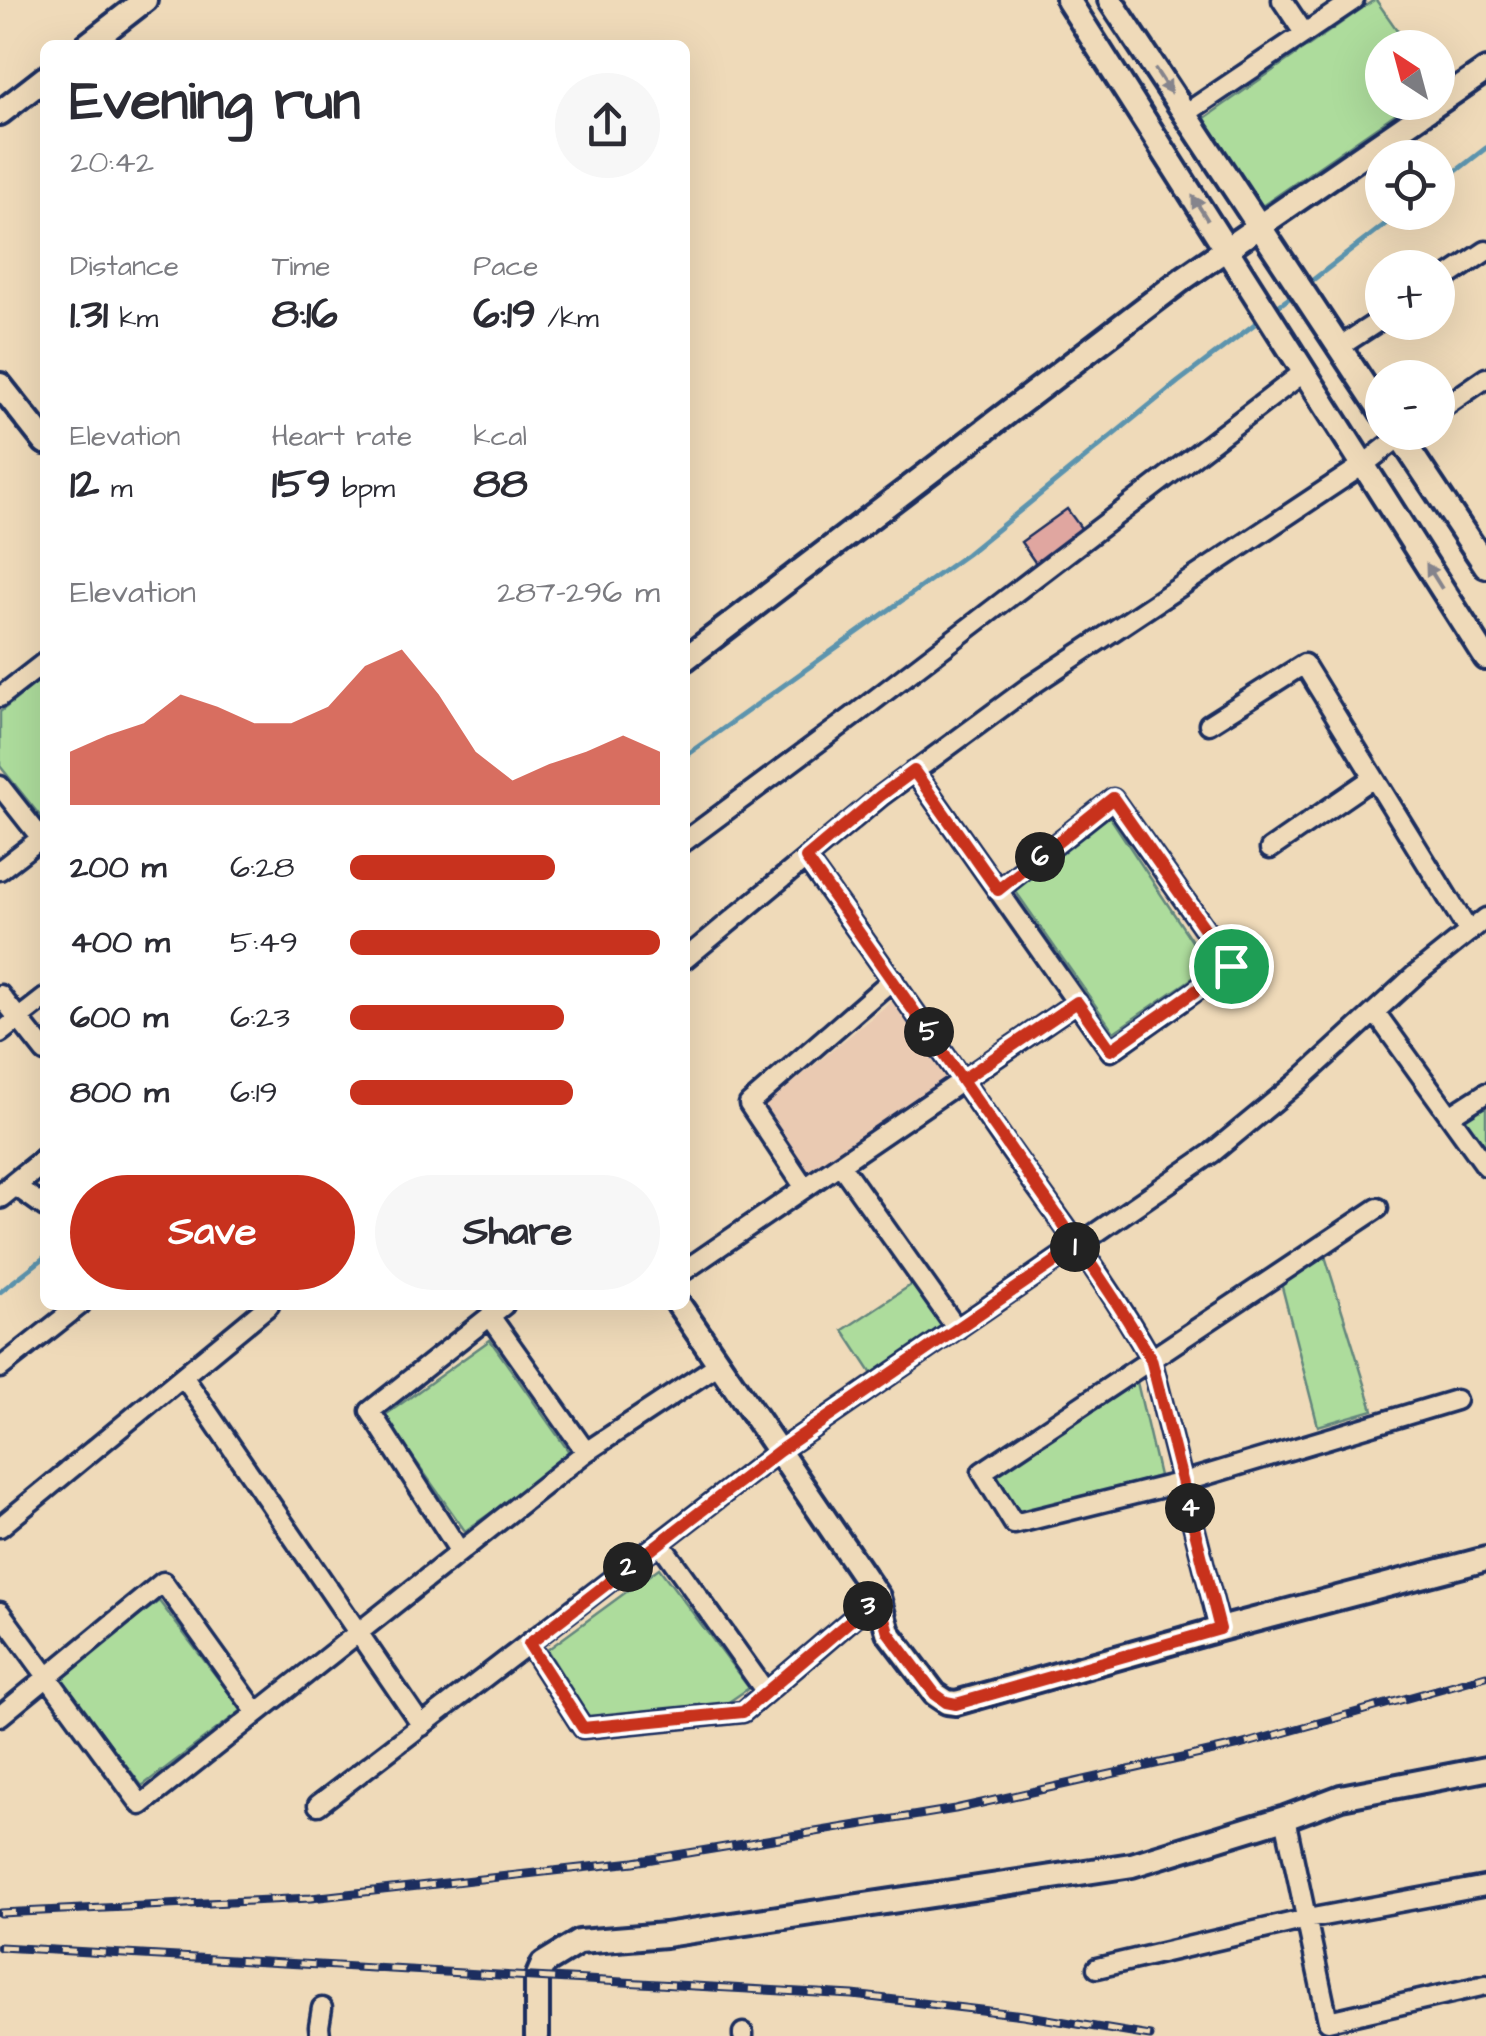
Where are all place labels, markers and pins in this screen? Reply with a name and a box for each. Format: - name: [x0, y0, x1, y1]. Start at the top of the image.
- pin: 6: [1015, 832, 1065, 882]
- pin: [1189, 924, 1274, 1009]
- pin: 5: [904, 1007, 954, 1057]
- pin: 1: [1050, 1222, 1100, 1272]
- pin: 4: [1165, 1483, 1215, 1533]
- pin: 2: [603, 1542, 653, 1592]
- pin: 3: [843, 1581, 893, 1631]

